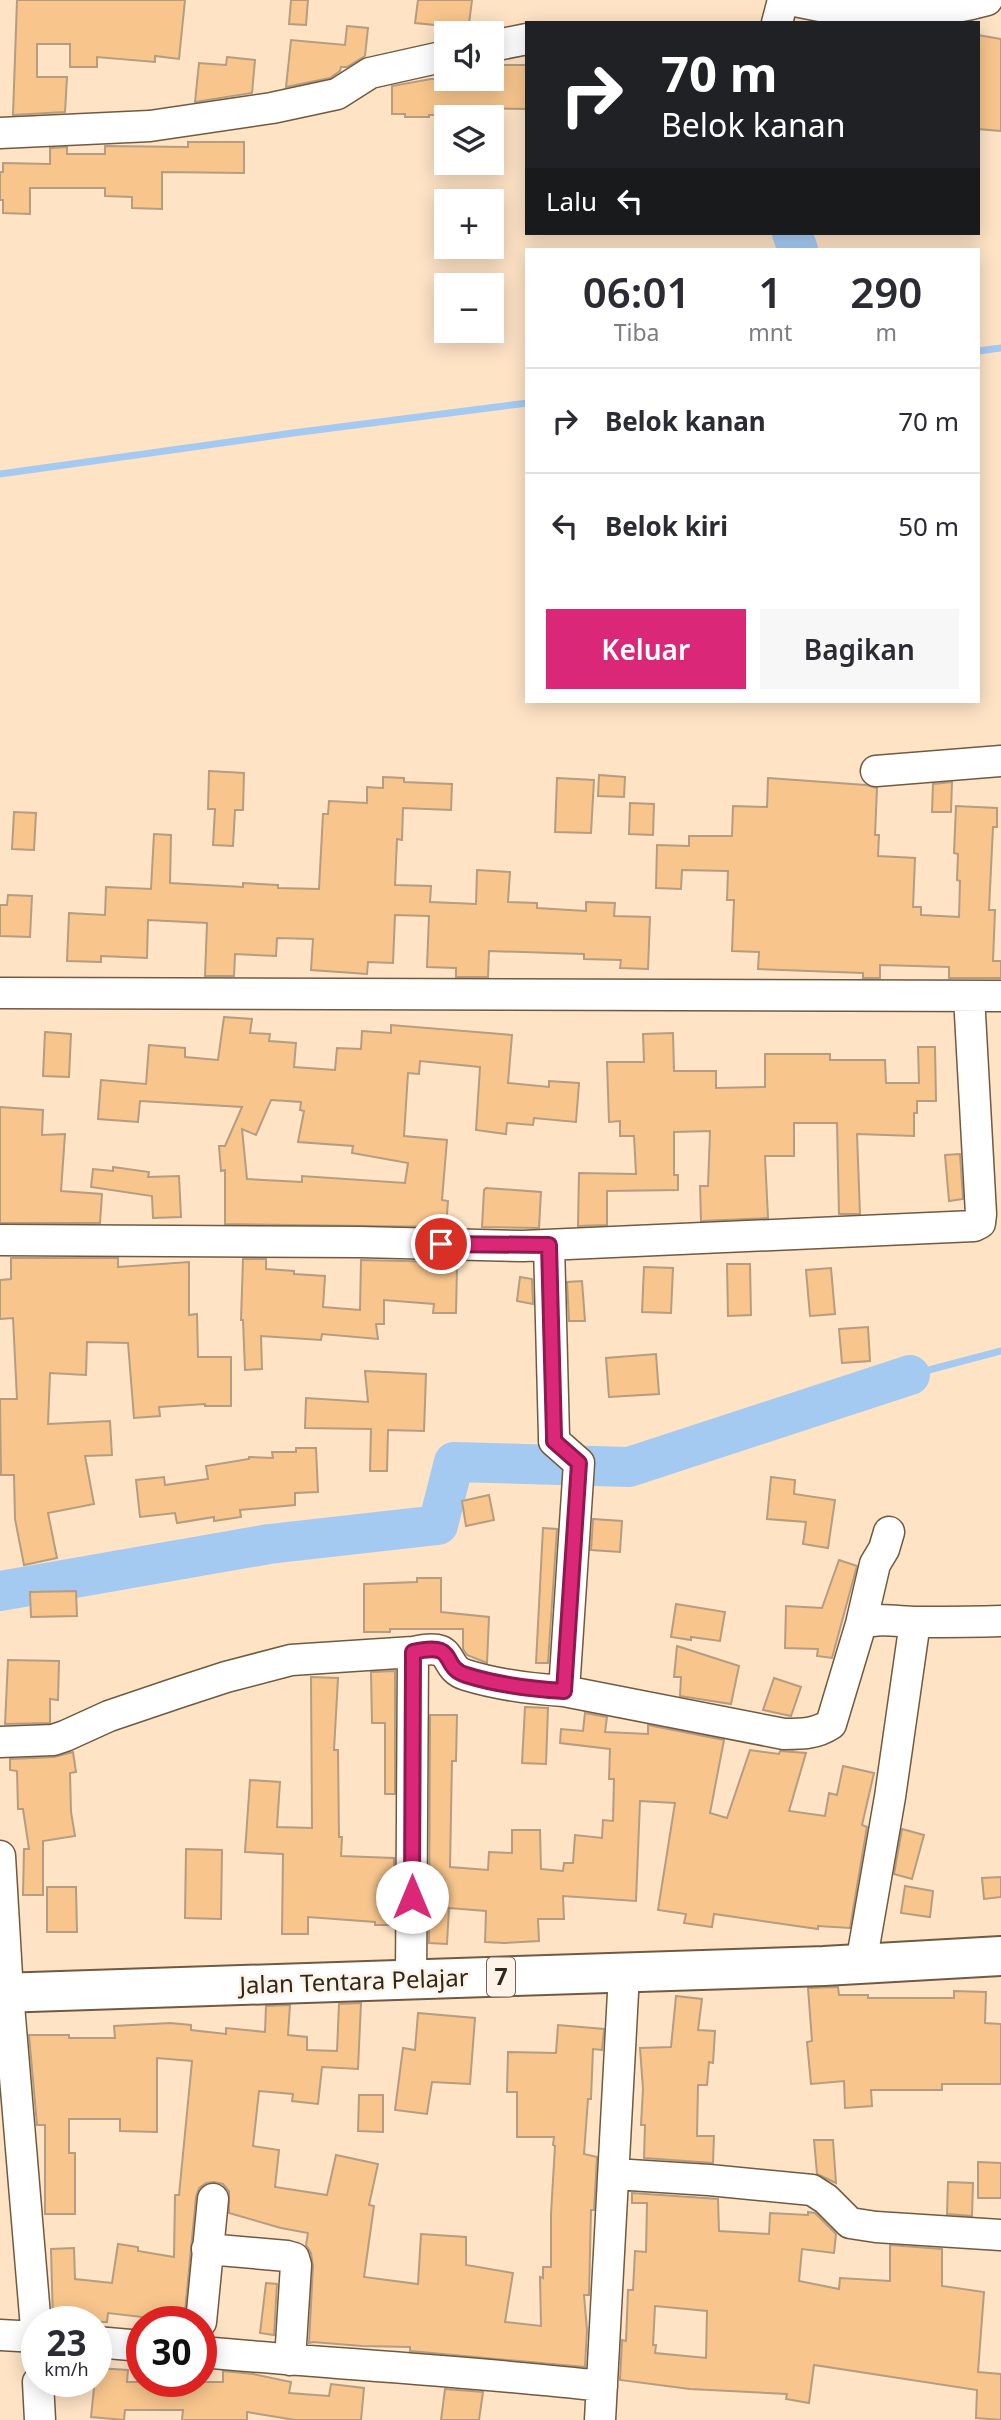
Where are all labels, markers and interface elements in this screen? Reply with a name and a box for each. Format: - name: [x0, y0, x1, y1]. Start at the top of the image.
- map controls: [434, 21, 504, 343]
- button: sound: [434, 21, 504, 91]
- text: 70 m: [661, 40, 778, 106]
- icon: right: [546, 49, 637, 140]
- text: Belok kanan: [661, 103, 845, 146]
- button: layers: [434, 105, 504, 175]
- icon: left: [611, 182, 649, 220]
- text: Lalu: [546, 183, 597, 219]
- button: +: [434, 189, 504, 259]
- text: 06:01: [583, 263, 691, 320]
- text: 1: [758, 263, 782, 320]
- text: 290: [850, 263, 922, 320]
- button: −: [434, 273, 504, 343]
- text: Tiba: [614, 316, 660, 348]
- text: mnt: [748, 316, 792, 348]
- text: m: [875, 316, 897, 348]
- icon: right: [546, 402, 584, 440]
- text: Belok kanan: [605, 403, 766, 439]
- text: 70 m: [898, 403, 959, 439]
- icon: left: [546, 507, 584, 545]
- text: Belok kiri: [605, 508, 728, 544]
- text: 50 m: [898, 508, 959, 544]
- button: Keluar: [546, 609, 746, 689]
- button: Bagikan: [760, 609, 959, 689]
- pin: [411, 1214, 471, 1274]
- icon: arrive: [422, 1225, 460, 1263]
- position arrow: [375, 1860, 449, 1934]
- road number: 7: [487, 1958, 515, 1996]
- street label: Jalan Tentara Pelajar: [237, 1960, 469, 2001]
- speed limit sign: 30: [126, 2306, 217, 2397]
- text: 23: [46, 2319, 87, 2366]
- text: km/h: [44, 2357, 89, 2381]

